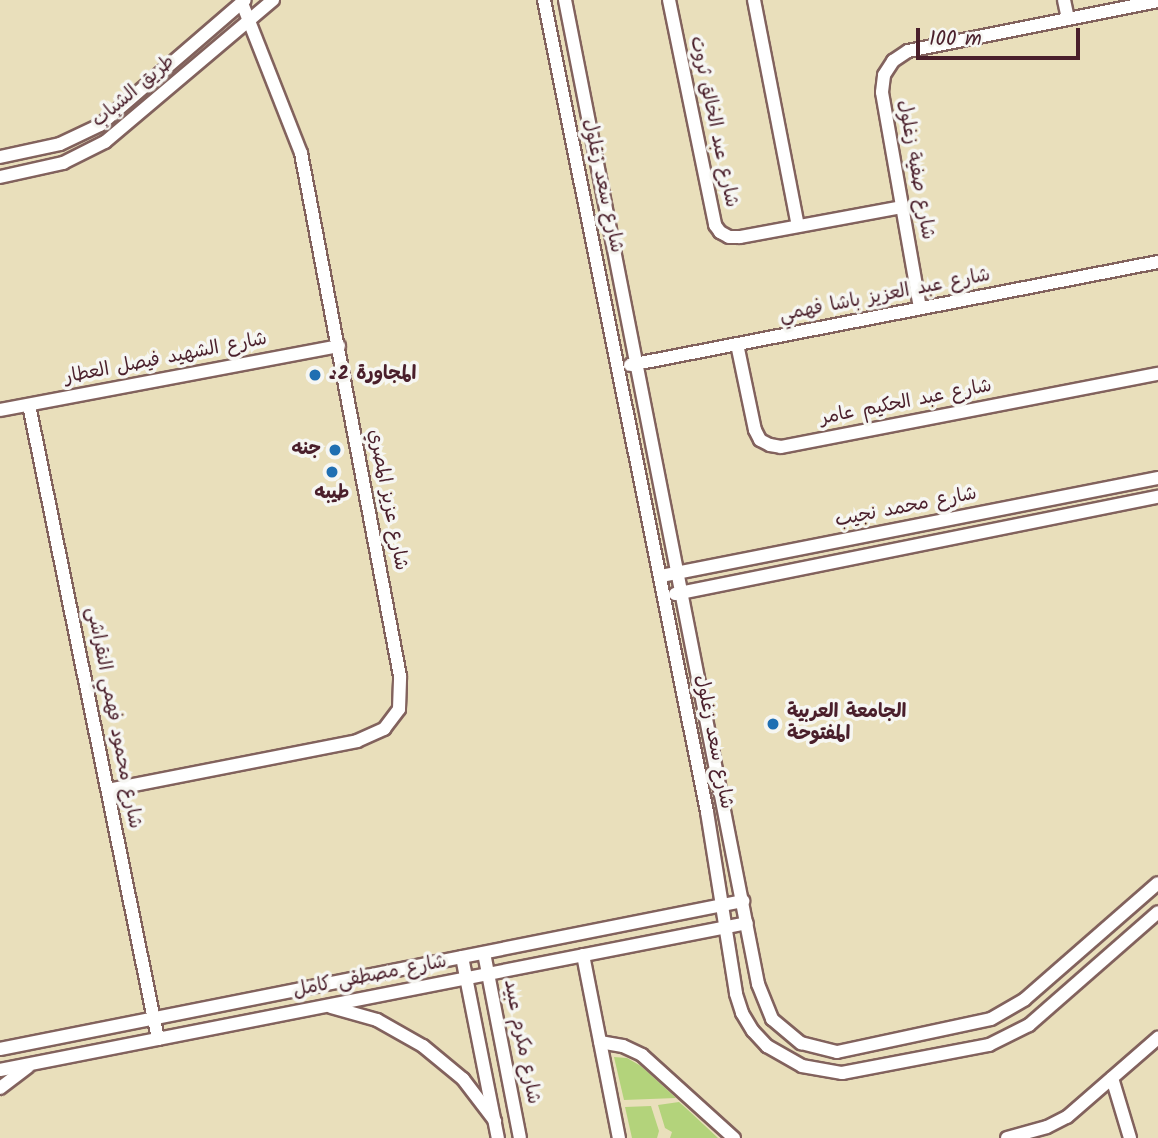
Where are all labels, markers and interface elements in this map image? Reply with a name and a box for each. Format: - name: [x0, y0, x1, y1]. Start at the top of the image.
- scale bar: [920, 14, 1084, 58]
- text: 100 m: [929, 23, 982, 56]
- street label: شارع عبد الخالق ثروت: [684, 34, 742, 210]
- street label: طريق الشباب: [88, 51, 180, 133]
- street label: شارع صفية زغلول: [891, 98, 939, 242]
- street label: شارع سعد زغلول: [577, 117, 627, 255]
- street label: شارع عبد العزيز باشا فهمي: [778, 264, 992, 328]
- street label: شارع الشهيد فيصل العطار: [63, 328, 269, 390]
- place label: المجاورة 2د: [329, 364, 416, 386]
- marker: المجاورة 2د: [307, 367, 323, 383]
- street label: شارع عبد الحكيم عامر: [818, 375, 994, 431]
- street label: شارع عزيز المصري: [362, 427, 412, 573]
- place label: جنه: [291, 439, 321, 461]
- marker: جنه: [327, 442, 343, 458]
- marker: طيبه: [324, 464, 340, 480]
- place label: طيبه: [315, 483, 349, 505]
- street label: شارع محمد نجيب: [833, 483, 979, 533]
- street label: شارع محمود فهمي النقراشى: [80, 605, 146, 831]
- street label: شارع سعد زغلول: [689, 673, 737, 811]
- place label: الجامعة العربية المفتوحة: [787, 702, 906, 746]
- marker: الجامعة العربية المفتوحة: [765, 716, 781, 732]
- street label: شارع مصطفى كامل: [291, 951, 449, 1003]
- street label: شارع مكرم عبيد: [498, 978, 544, 1106]

